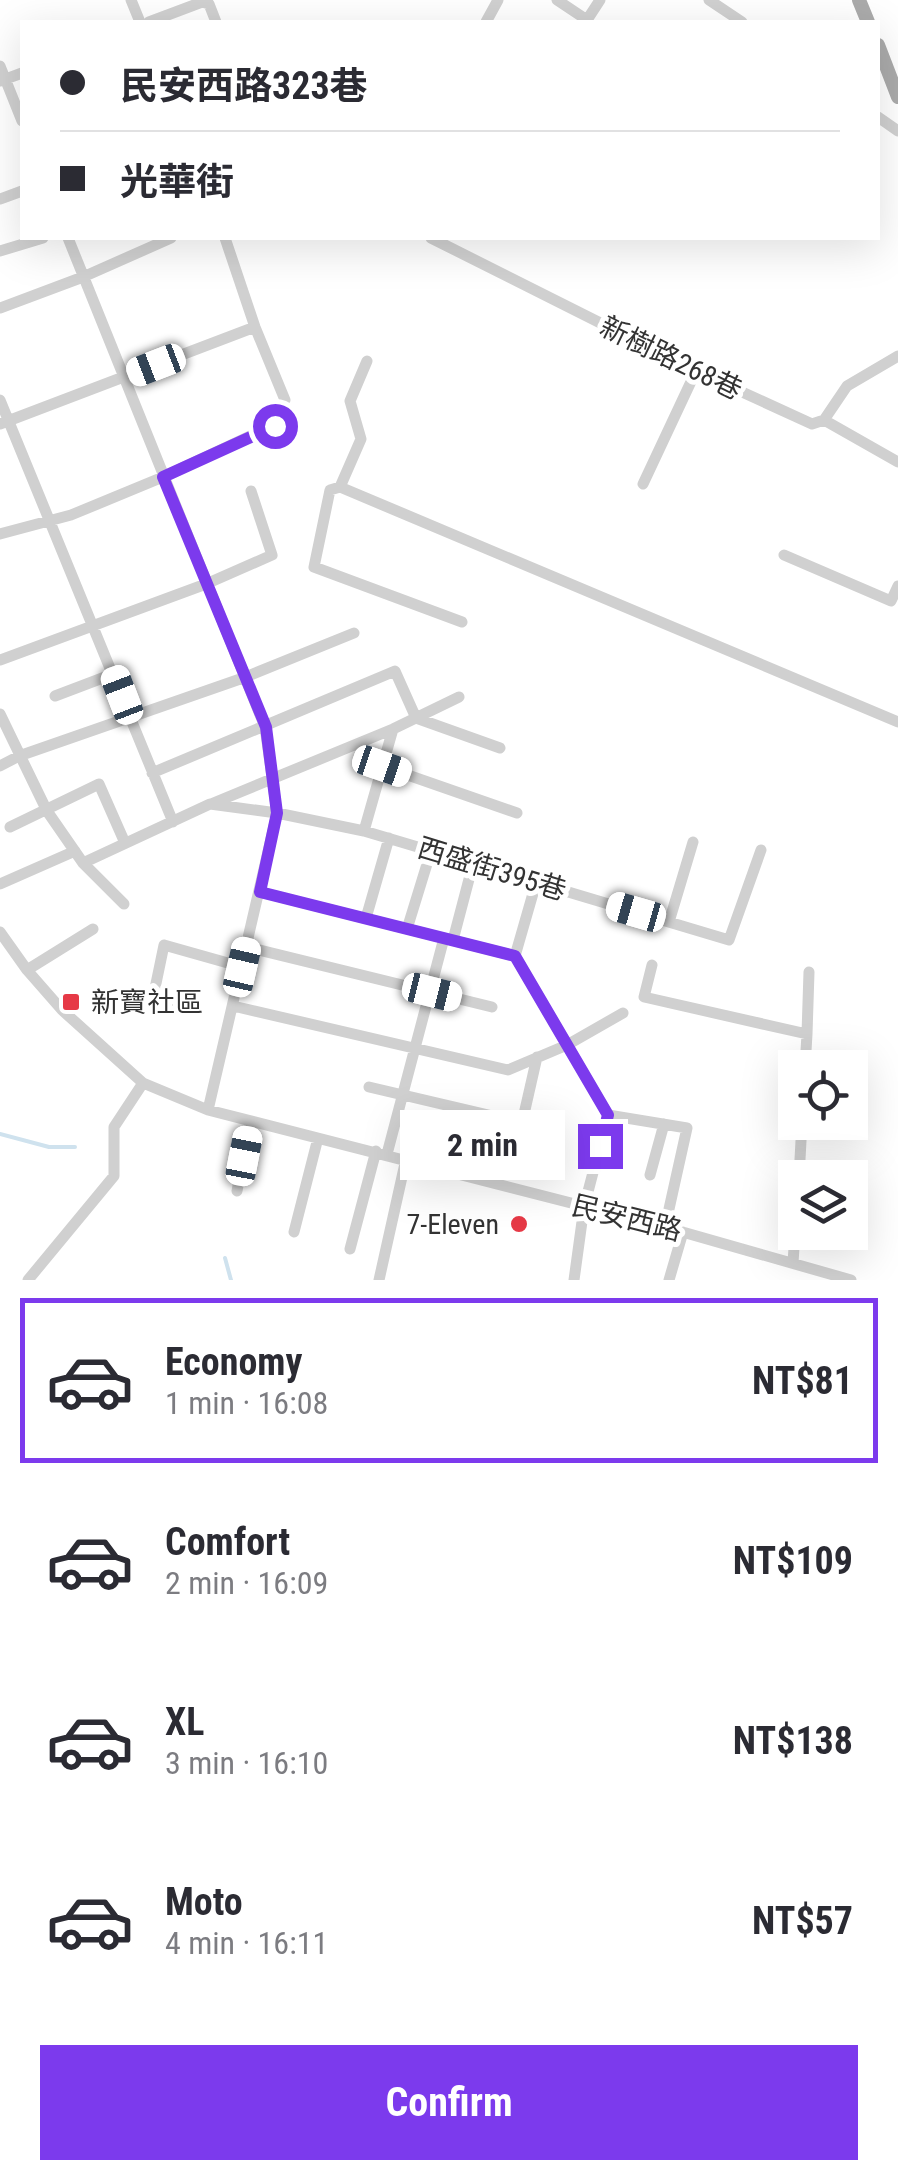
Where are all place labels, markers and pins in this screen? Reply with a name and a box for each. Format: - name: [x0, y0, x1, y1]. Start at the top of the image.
- place label: 新寶社區: [91, 986, 203, 1019]
- marker: 新寶社區: [60, 991, 82, 1013]
- place label: 7-Eleven: [406, 1208, 499, 1241]
- marker: 7-Eleven: [508, 1213, 530, 1235]

